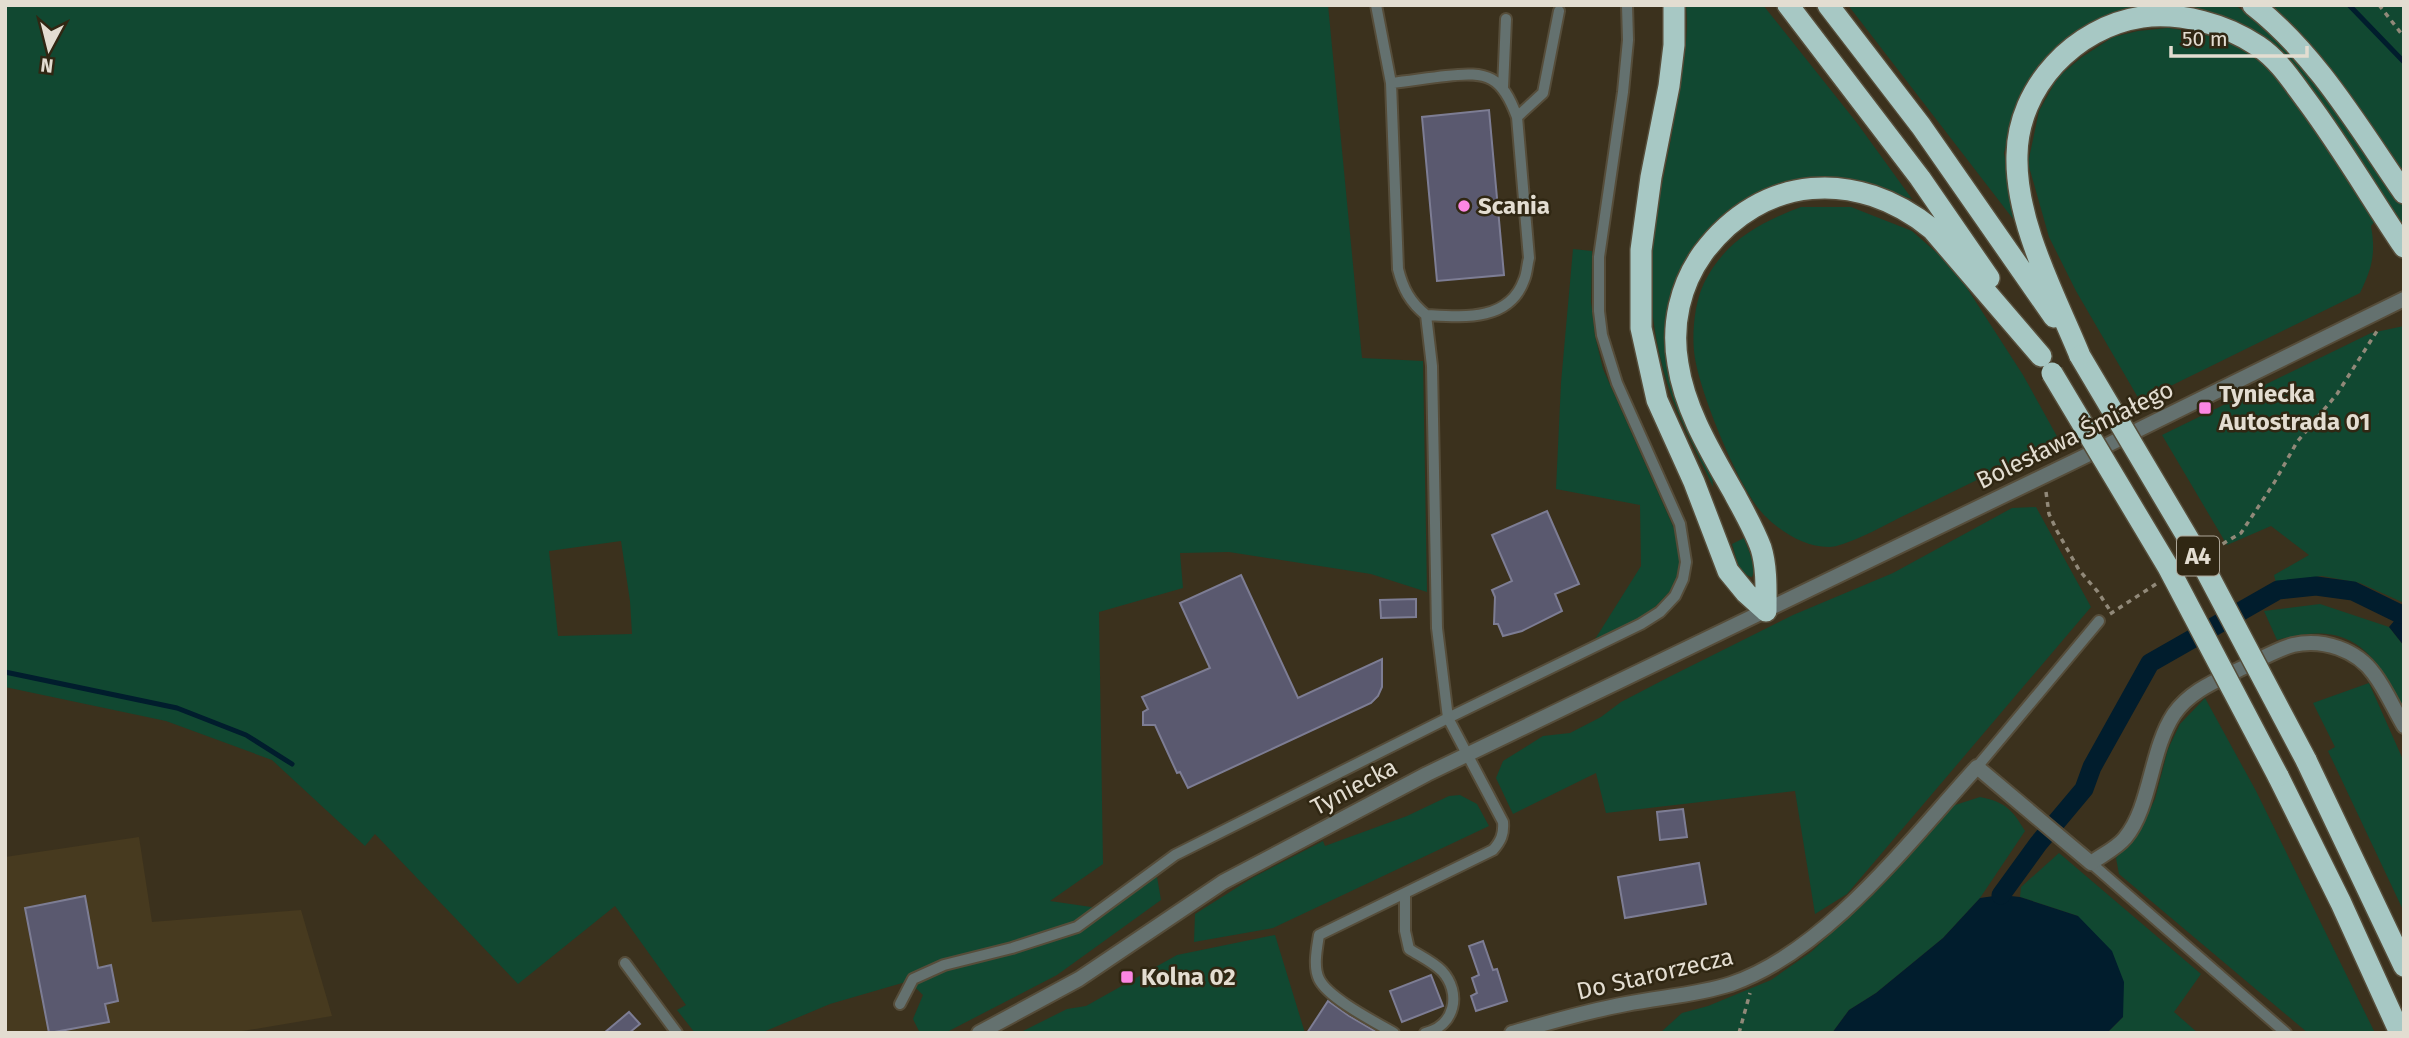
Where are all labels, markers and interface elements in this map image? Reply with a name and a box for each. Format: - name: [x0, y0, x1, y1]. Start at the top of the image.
- north arrow: [14, 14, 84, 84]
- scale bar: [2171, 14, 2308, 58]
- text: 50 m: [2182, 26, 2228, 52]
- text: N: [39, 53, 55, 78]
- place label: Scania: [1478, 192, 1550, 220]
- marker: Scania: [1456, 198, 1472, 214]
- street label: Bolesława Śmiałego: [1971, 374, 2178, 495]
- place label: Tyniecka Autostrada 01: [2218, 380, 2370, 436]
- marker: Tyniecka Autostrada 01: [2197, 400, 2213, 416]
- road number: A4: [2177, 536, 2219, 576]
- street label: Tyniecka: [1306, 753, 1402, 821]
- street label: Do Starorzecza: [1574, 942, 1736, 1006]
- place label: Kolna 02: [1141, 963, 1236, 991]
- marker: Kolna 02: [1119, 969, 1135, 985]

